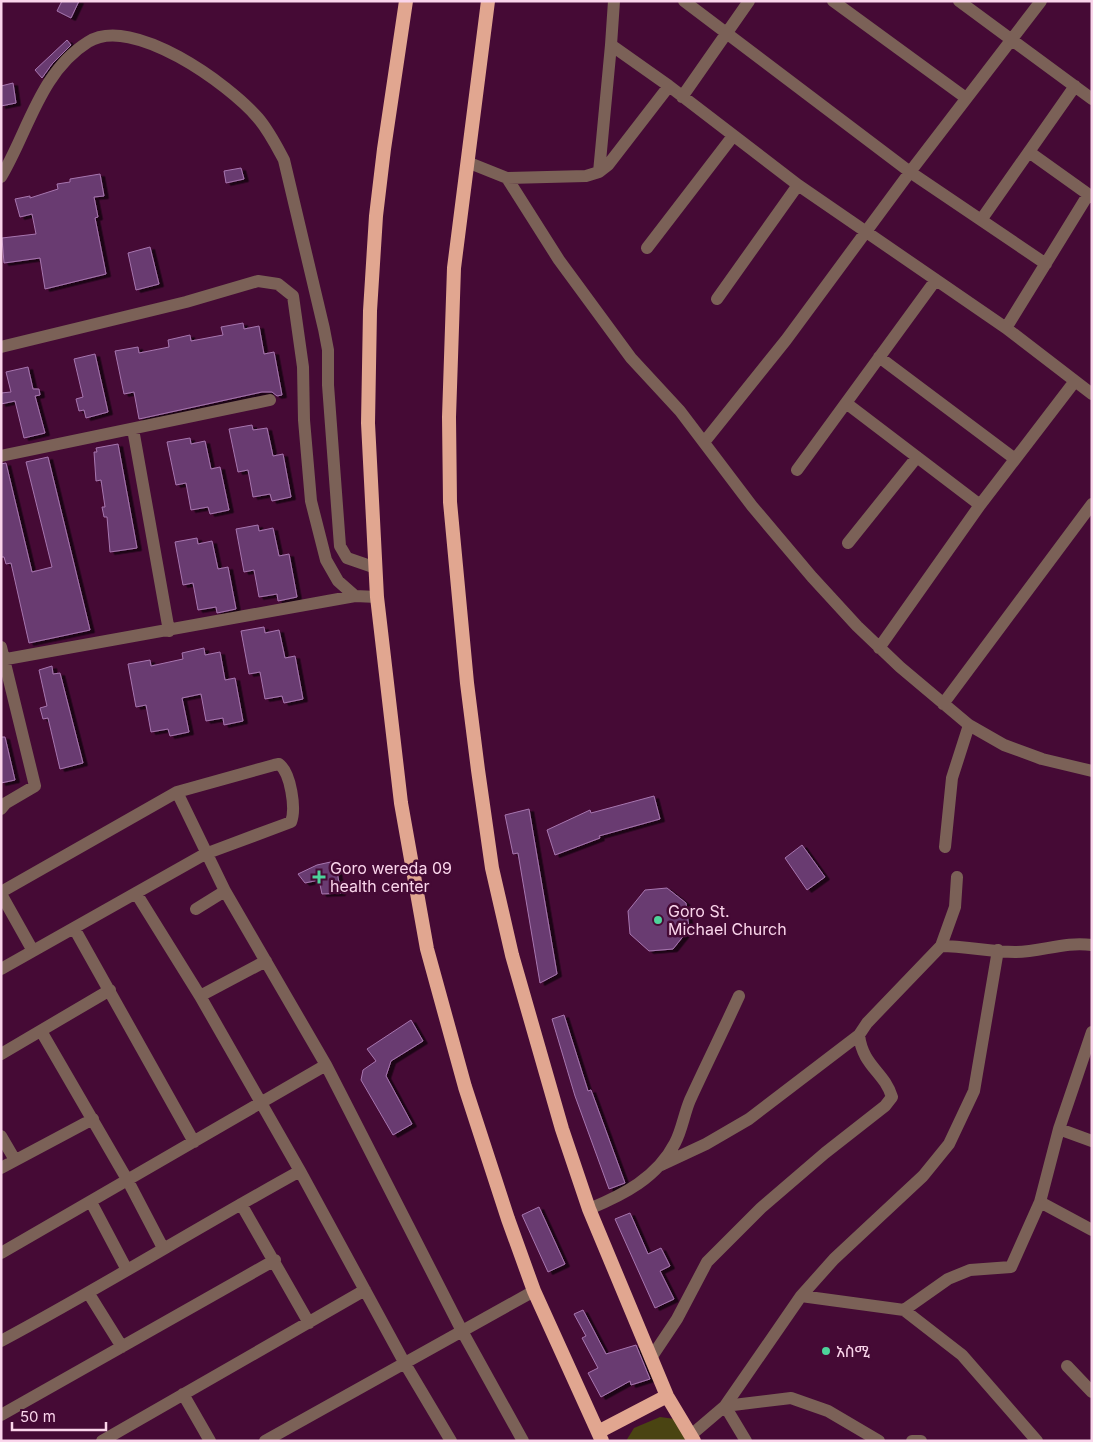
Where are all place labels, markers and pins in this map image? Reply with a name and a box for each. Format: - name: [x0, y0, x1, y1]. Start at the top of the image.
- place label: Goro wereda 09 health center: [330, 858, 452, 896]
- marker: Goro wereda 09 health center: [312, 870, 326, 884]
- place label: Goro St. Michael Church: [668, 901, 787, 939]
- marker: Goro St. Michael Church: [652, 914, 664, 926]
- place label: አስሚ: [836, 1341, 871, 1361]
- marker: አስሚ: [820, 1345, 832, 1357]

